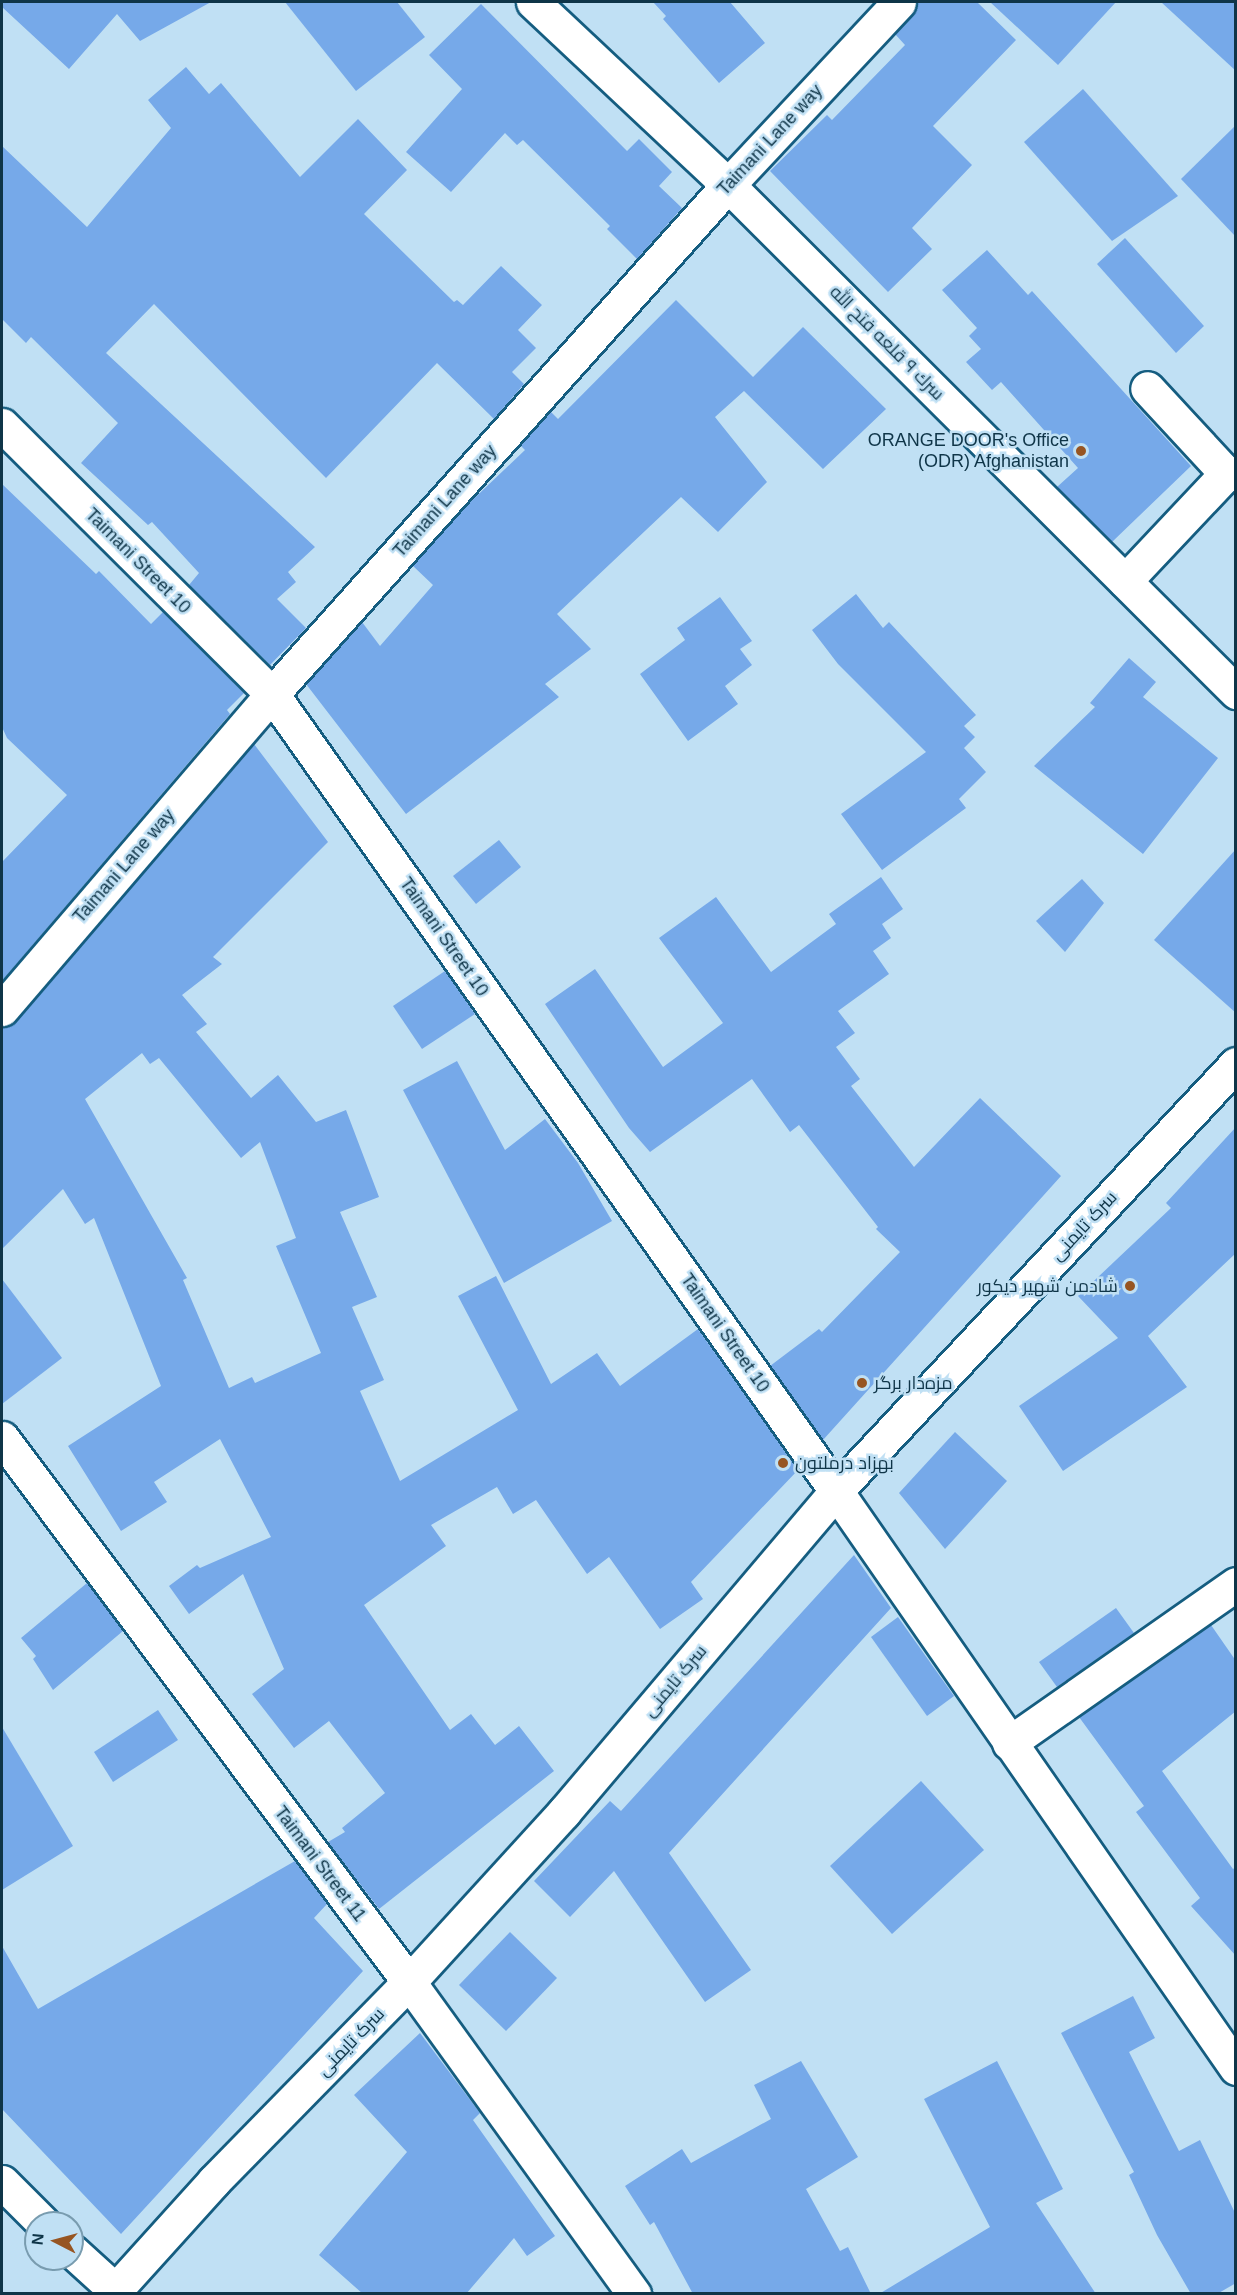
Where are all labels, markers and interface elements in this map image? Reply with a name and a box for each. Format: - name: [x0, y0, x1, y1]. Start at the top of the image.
- street label: Taimani Lane way: [713, 80, 827, 200]
- street label: سرك ٩ قلعه فتح الله: [825, 281, 949, 405]
- place label: ORANGE DOOR's Office (ODR) Afghanistan: [868, 430, 1069, 472]
- street label: Taimani Lane way: [389, 440, 501, 562]
- marker: ORANGE DOOR's Office (ODR) Afghanistan: [1074, 444, 1088, 458]
- street label: Taimani Street 10: [81, 504, 195, 618]
- street label: Taimani Lane way: [69, 805, 179, 927]
- street label: Taimani Street 10: [395, 873, 493, 1001]
- street label: سرک تایمنی: [1046, 1187, 1122, 1265]
- street label: Taimani Street 10: [676, 1269, 774, 1397]
- place label: شادمن شهیر دیکور: [977, 1275, 1118, 1297]
- marker: شادمن شهیر دیکور: [1123, 1279, 1137, 1293]
- place label: مزه‌دار برگر: [874, 1372, 952, 1394]
- marker: مزه‌دار برگر: [855, 1376, 869, 1390]
- place label: بهزاد درملتون: [795, 1452, 894, 1474]
- marker: بهزاد درملتون: [776, 1456, 790, 1470]
- street label: سرک تایمنی: [639, 1641, 711, 1721]
- street label: Taimani Street 11: [270, 1802, 370, 1926]
- street label: سرک تایمنی: [313, 2003, 389, 2081]
- north arrow: [24, 2211, 84, 2271]
- text: N: [29, 2233, 47, 2246]

